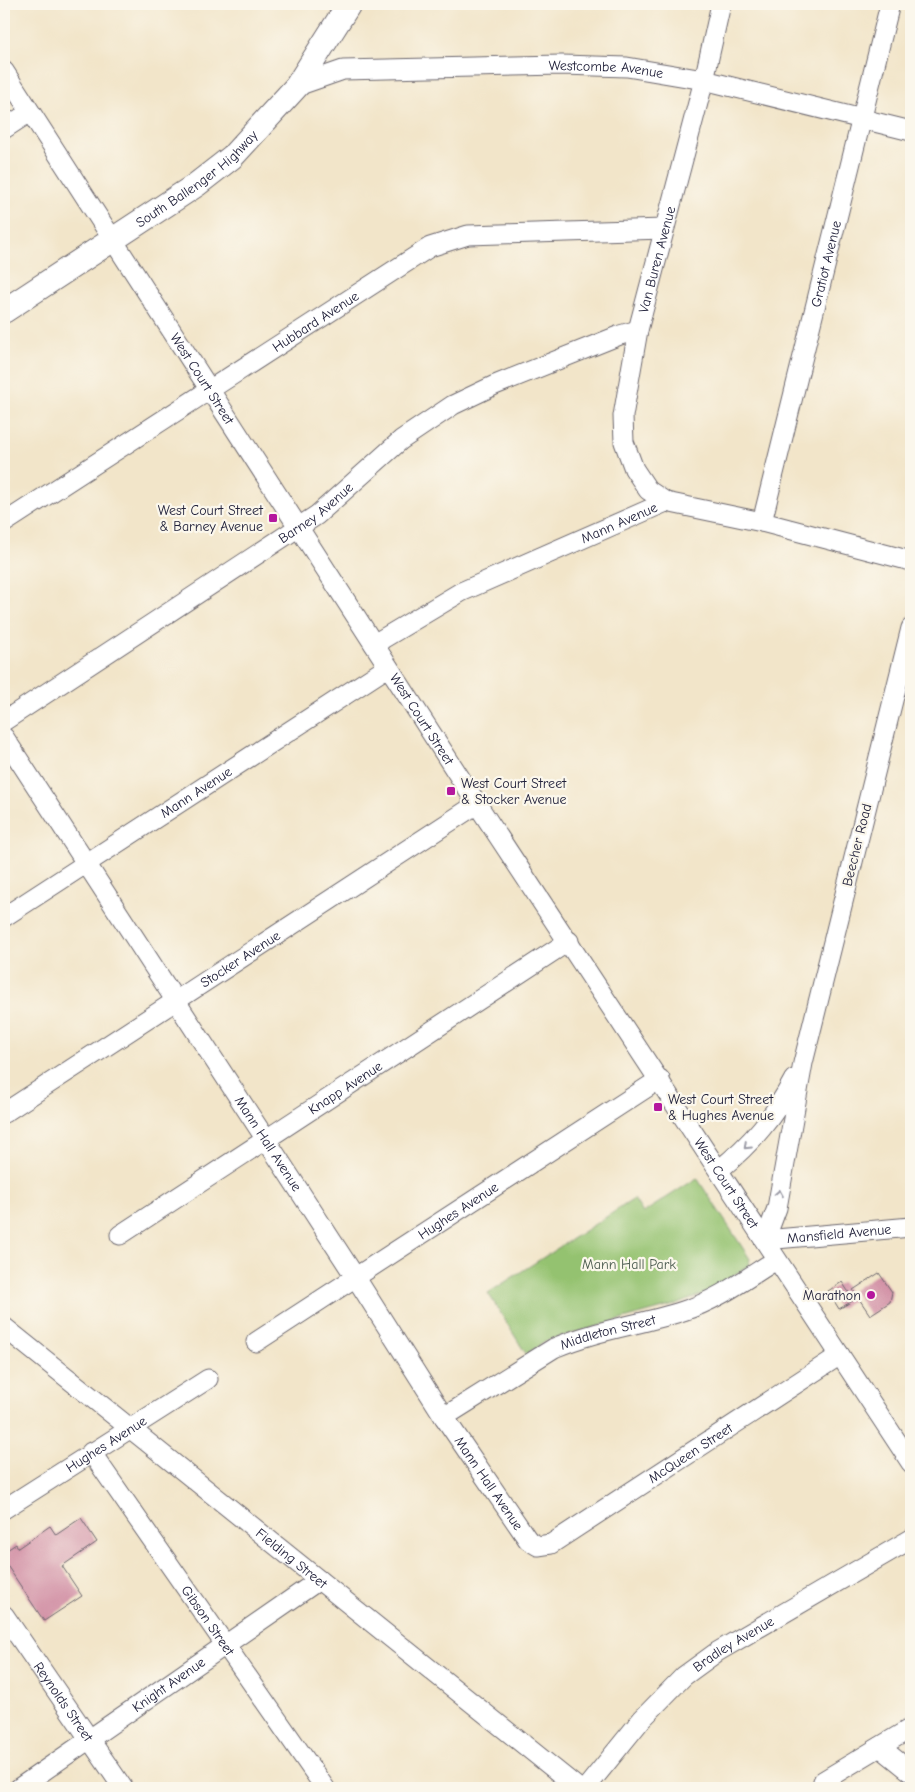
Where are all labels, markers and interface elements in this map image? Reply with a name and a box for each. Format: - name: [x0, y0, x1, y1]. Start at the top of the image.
- street label: Westcombe Avenue: [548, 56, 665, 82]
- street label: South Ballenger Highway: [132, 126, 262, 231]
- street label: Van Buren Avenue: [634, 204, 679, 315]
- street label: Gratiot Avenue: [807, 219, 845, 309]
- street label: Hubbard Avenue: [269, 287, 362, 355]
- street label: West Court Street: [167, 330, 239, 428]
- street label: Barney Avenue: [275, 479, 356, 547]
- street label: Mann Avenue: [578, 498, 660, 547]
- place label: West Court Street & Barney Avenue: [158, 502, 264, 535]
- marker: West Court Street & Barney Avenue: [267, 512, 279, 524]
- street label: West Court Street: [386, 670, 458, 768]
- street label: Mann Avenue: [157, 763, 235, 821]
- place label: West Court Street & Stocker Avenue: [461, 775, 567, 808]
- marker: West Court Street & Stocker Avenue: [445, 785, 457, 797]
- street label: Beecher Road: [839, 802, 875, 888]
- street label: Stocker Avenue: [197, 927, 283, 991]
- street label: Knapp Avenue: [305, 1057, 385, 1118]
- place label: West Court Street & Hughes Avenue: [668, 1091, 774, 1124]
- street label: Mann Hall Avenue: [231, 1093, 306, 1194]
- marker: West Court Street & Hughes Avenue: [652, 1101, 664, 1113]
- street label: West Court Street: [690, 1134, 763, 1232]
- one-way arrow: [744, 1140, 753, 1149]
- street label: Hughes Avenue: [415, 1178, 501, 1243]
- one-way arrow: [774, 1189, 784, 1198]
- street label: Mansfield Avenue: [786, 1220, 892, 1247]
- park label: Mann Hall Park: [582, 1256, 676, 1273]
- place label: Marathon: [803, 1287, 861, 1304]
- marker: Marathon: [865, 1289, 877, 1301]
- street label: Middleton Street: [557, 1311, 658, 1353]
- street label: Hughes Avenue: [63, 1412, 150, 1476]
- street label: McQueen Street: [645, 1419, 736, 1487]
- street label: Mann Hall Avenue: [451, 1433, 527, 1533]
- street label: Fielding Street: [252, 1524, 332, 1593]
- street label: Gibson Street: [178, 1582, 239, 1659]
- street label: Bradley Avenue: [689, 1612, 777, 1675]
- street label: Knight Avenue: [129, 1653, 208, 1716]
- street label: Reynolds Street: [30, 1658, 97, 1745]

